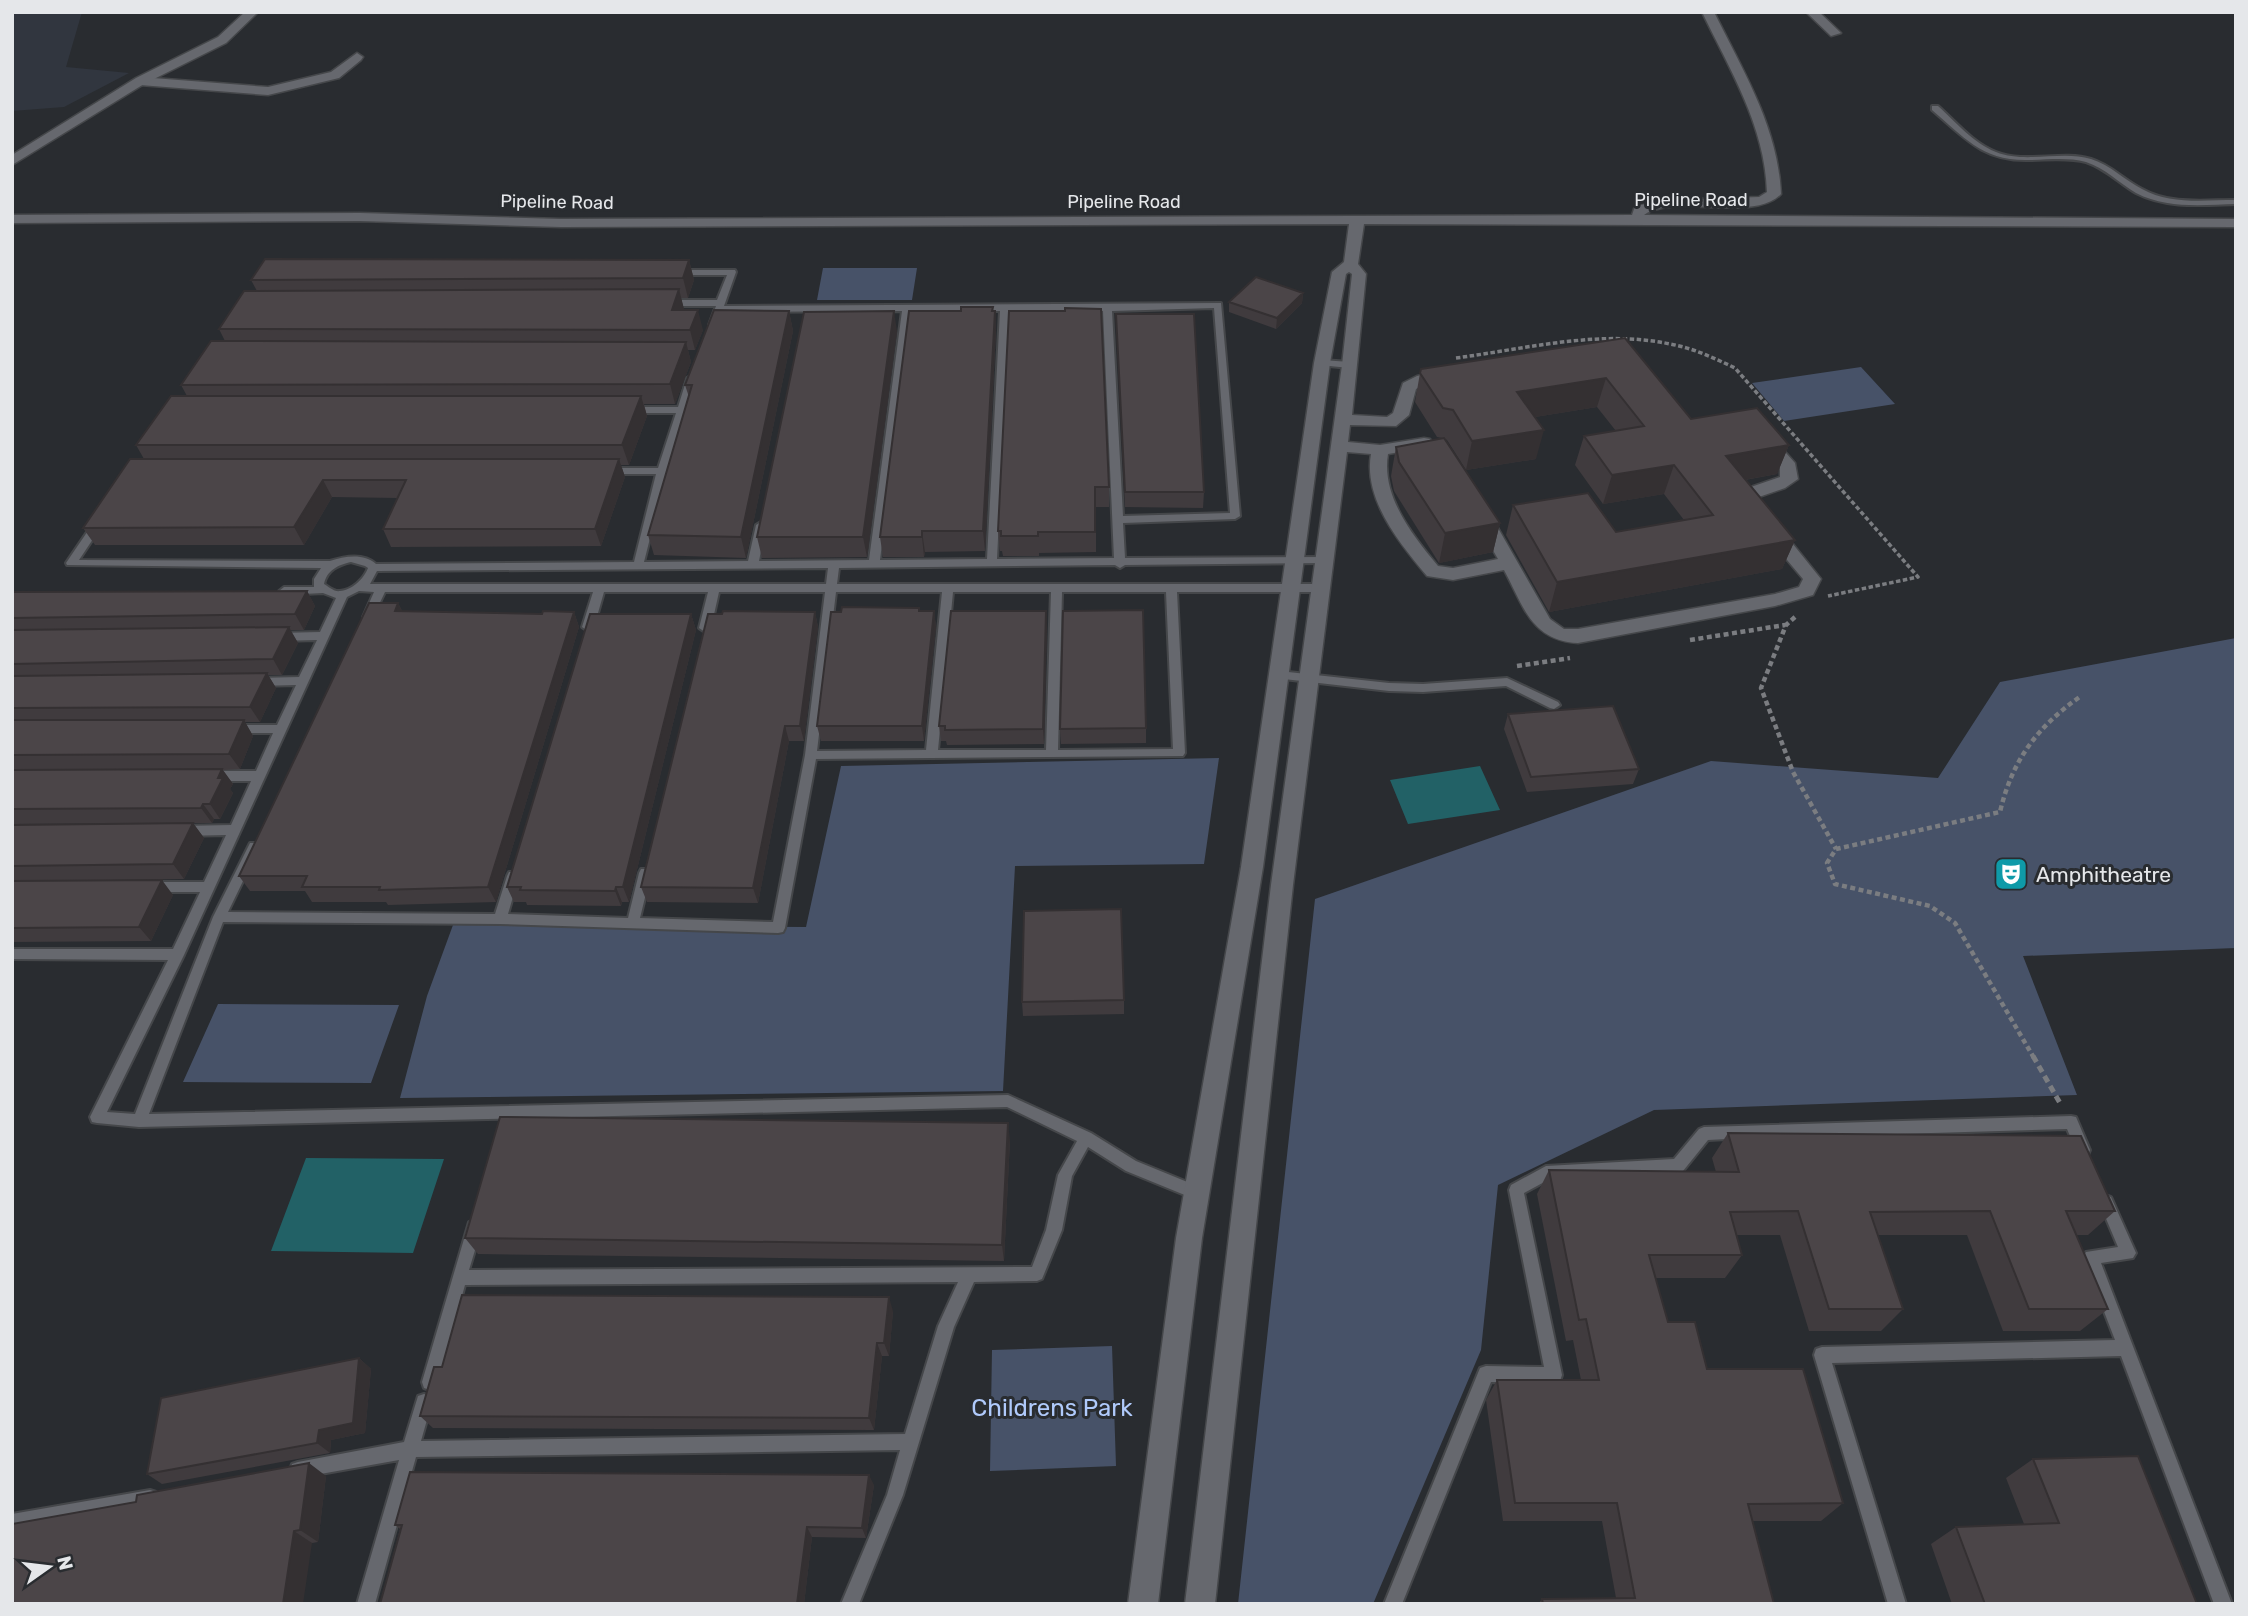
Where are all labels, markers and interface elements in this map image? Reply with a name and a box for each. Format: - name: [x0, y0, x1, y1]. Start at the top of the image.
- street label: Pipeline Road: [1634, 189, 1748, 211]
- street label: Pipeline Road: [500, 190, 614, 214]
- street label: Pipeline Road: [1067, 191, 1181, 213]
- theatre icon: Amphitheatre: [1992, 855, 2030, 893]
- place label: Amphitheatre: [2036, 862, 2171, 887]
- park label: Childrens Park: [971, 1394, 1133, 1422]
- north arrow: [14, 1532, 84, 1602]
- text: N: [52, 1554, 78, 1572]

